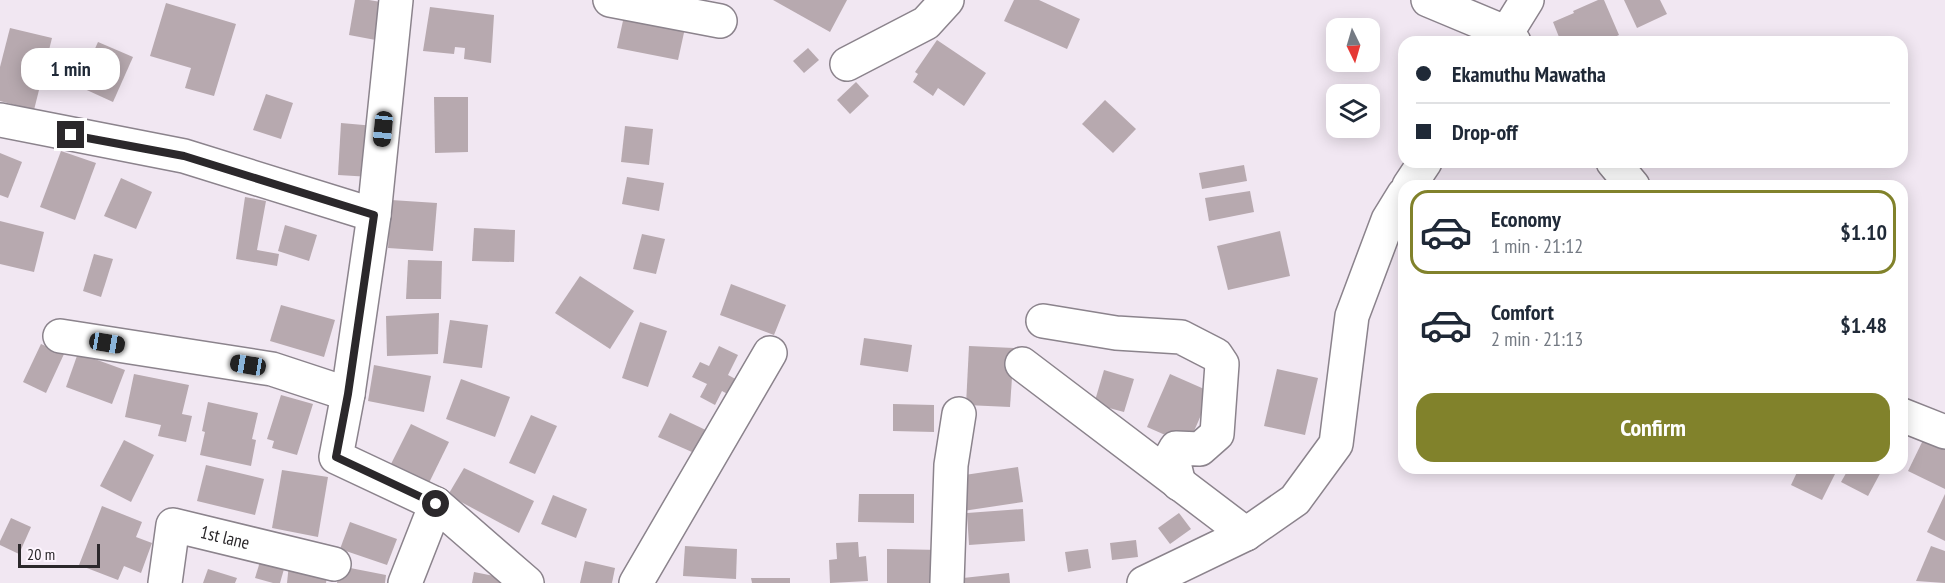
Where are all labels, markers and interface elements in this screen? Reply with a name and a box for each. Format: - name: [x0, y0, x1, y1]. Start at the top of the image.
- north arrow: [1326, 18, 1380, 72]
- map controls: [1326, 18, 1380, 138]
- callout: 1 min: [22, 48, 121, 90]
- text: 1 min: [50, 56, 91, 82]
- text: Ekamuthu Mawatha: [1452, 60, 1606, 88]
- button: layers: [1326, 84, 1380, 138]
- car: [372, 110, 394, 148]
- text: Drop-off: [1452, 118, 1518, 146]
- route end: [57, 121, 84, 148]
- icon: car: [1419, 205, 1473, 259]
- text: Economy: [1491, 205, 1561, 233]
- text: $1.10: [1840, 218, 1887, 246]
- text: 1 min · 21:12: [1491, 233, 1583, 259]
- icon: car: [1419, 298, 1473, 352]
- text: Comfort: [1491, 298, 1554, 326]
- text: $1.48: [1840, 311, 1887, 339]
- text: 2 min · 21:13: [1491, 326, 1583, 352]
- car: [88, 331, 126, 355]
- car: [229, 353, 267, 377]
- button: Confirm: [1416, 393, 1890, 462]
- route start: [422, 490, 449, 517]
- street label: 1st lane: [198, 520, 252, 554]
- scale bar: [18, 541, 100, 568]
- text: 20 m: [27, 544, 55, 564]

